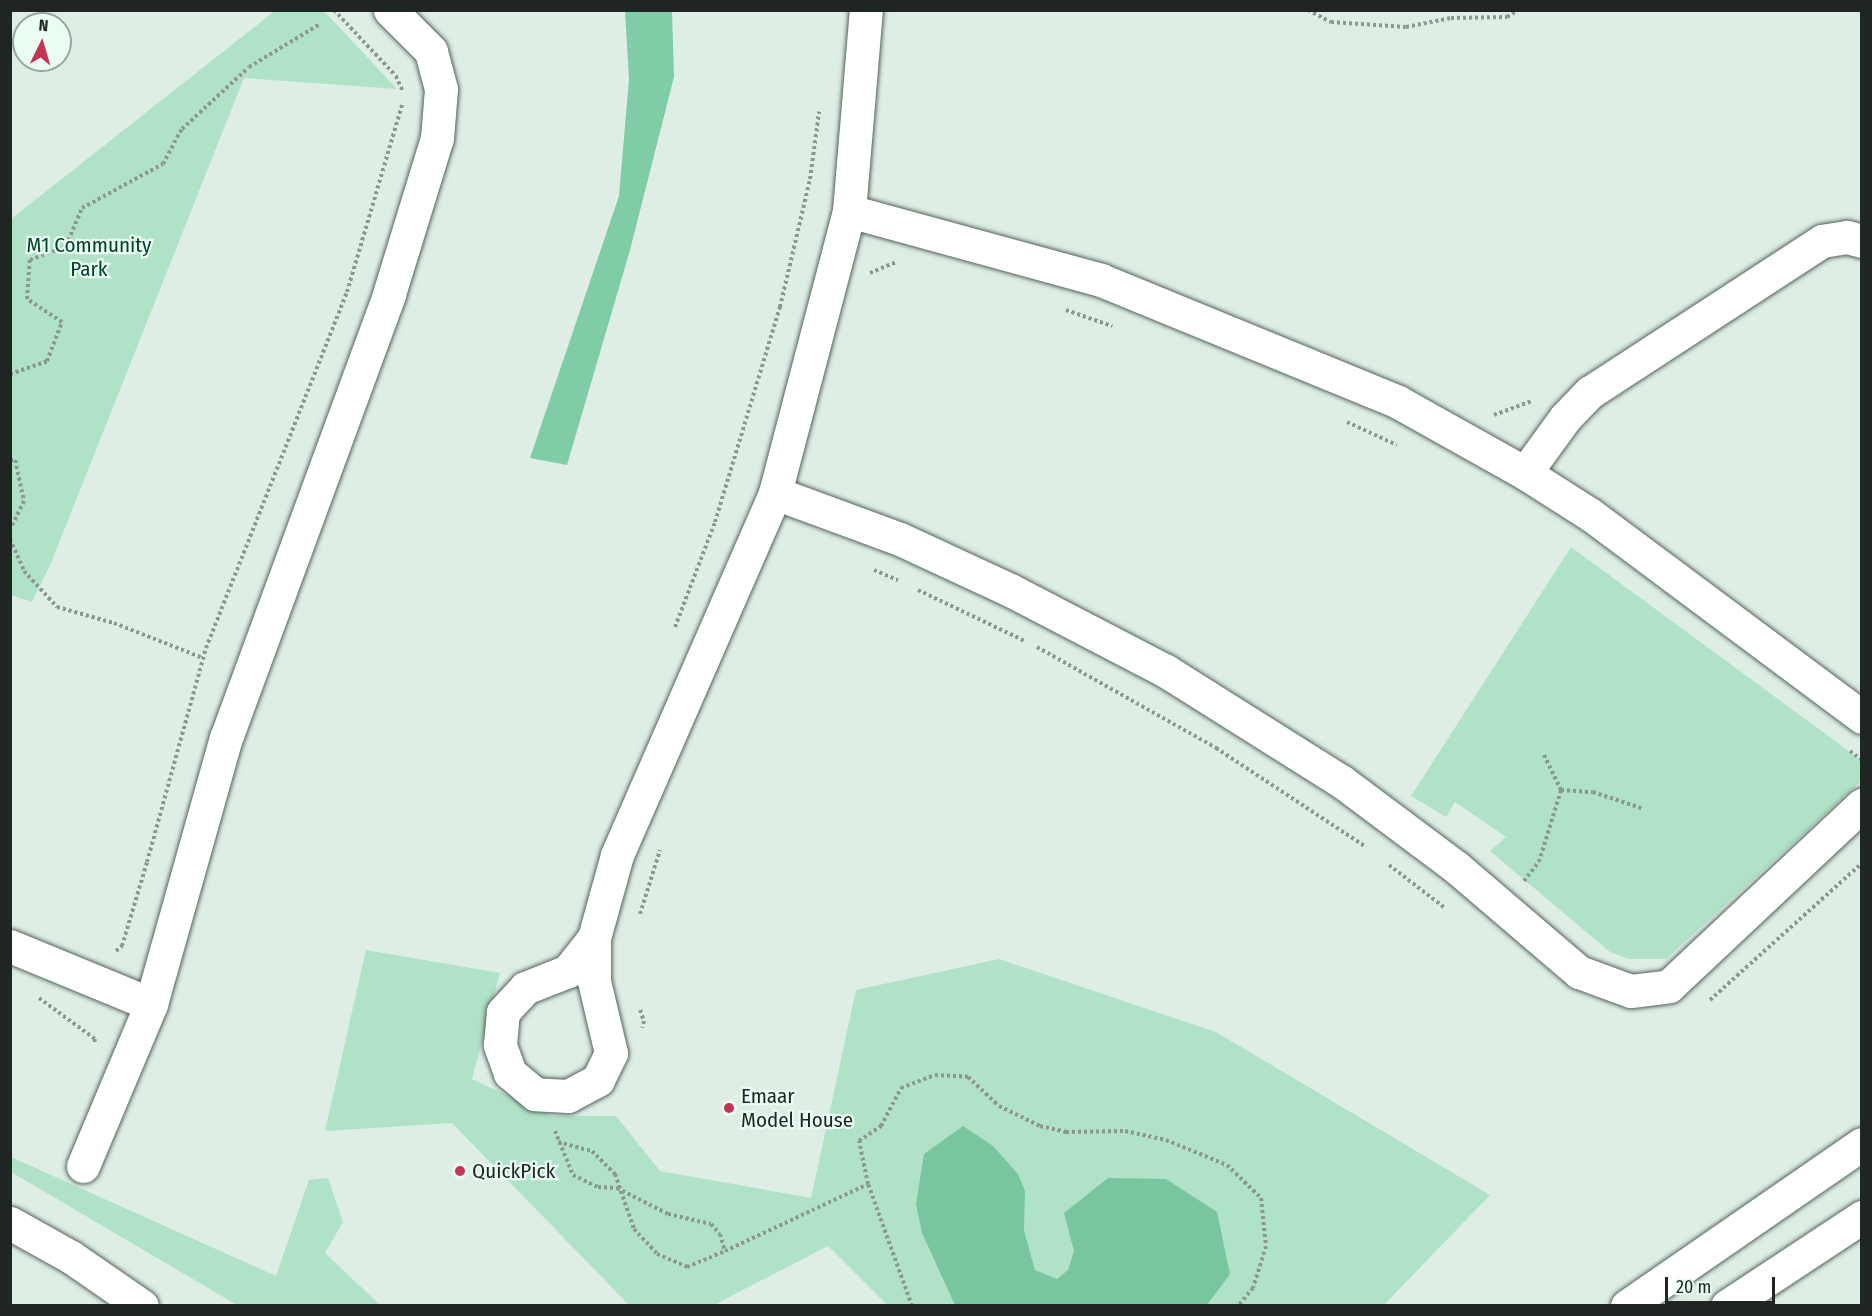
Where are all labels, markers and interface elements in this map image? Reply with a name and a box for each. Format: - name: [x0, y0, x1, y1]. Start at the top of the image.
- north arrow: [12, 12, 72, 72]
- text: N: [38, 16, 49, 35]
- park label: M1 Community Park: [27, 232, 151, 282]
- place label: Emaar Model House: [741, 1083, 853, 1133]
- marker: Emaar Model House: [722, 1101, 736, 1115]
- place label: QuickPick: [472, 1158, 555, 1184]
- marker: QuickPick: [453, 1164, 467, 1178]
- scale bar: [1668, 1265, 1778, 1303]
- text: 20 m: [1676, 1276, 1711, 1298]

